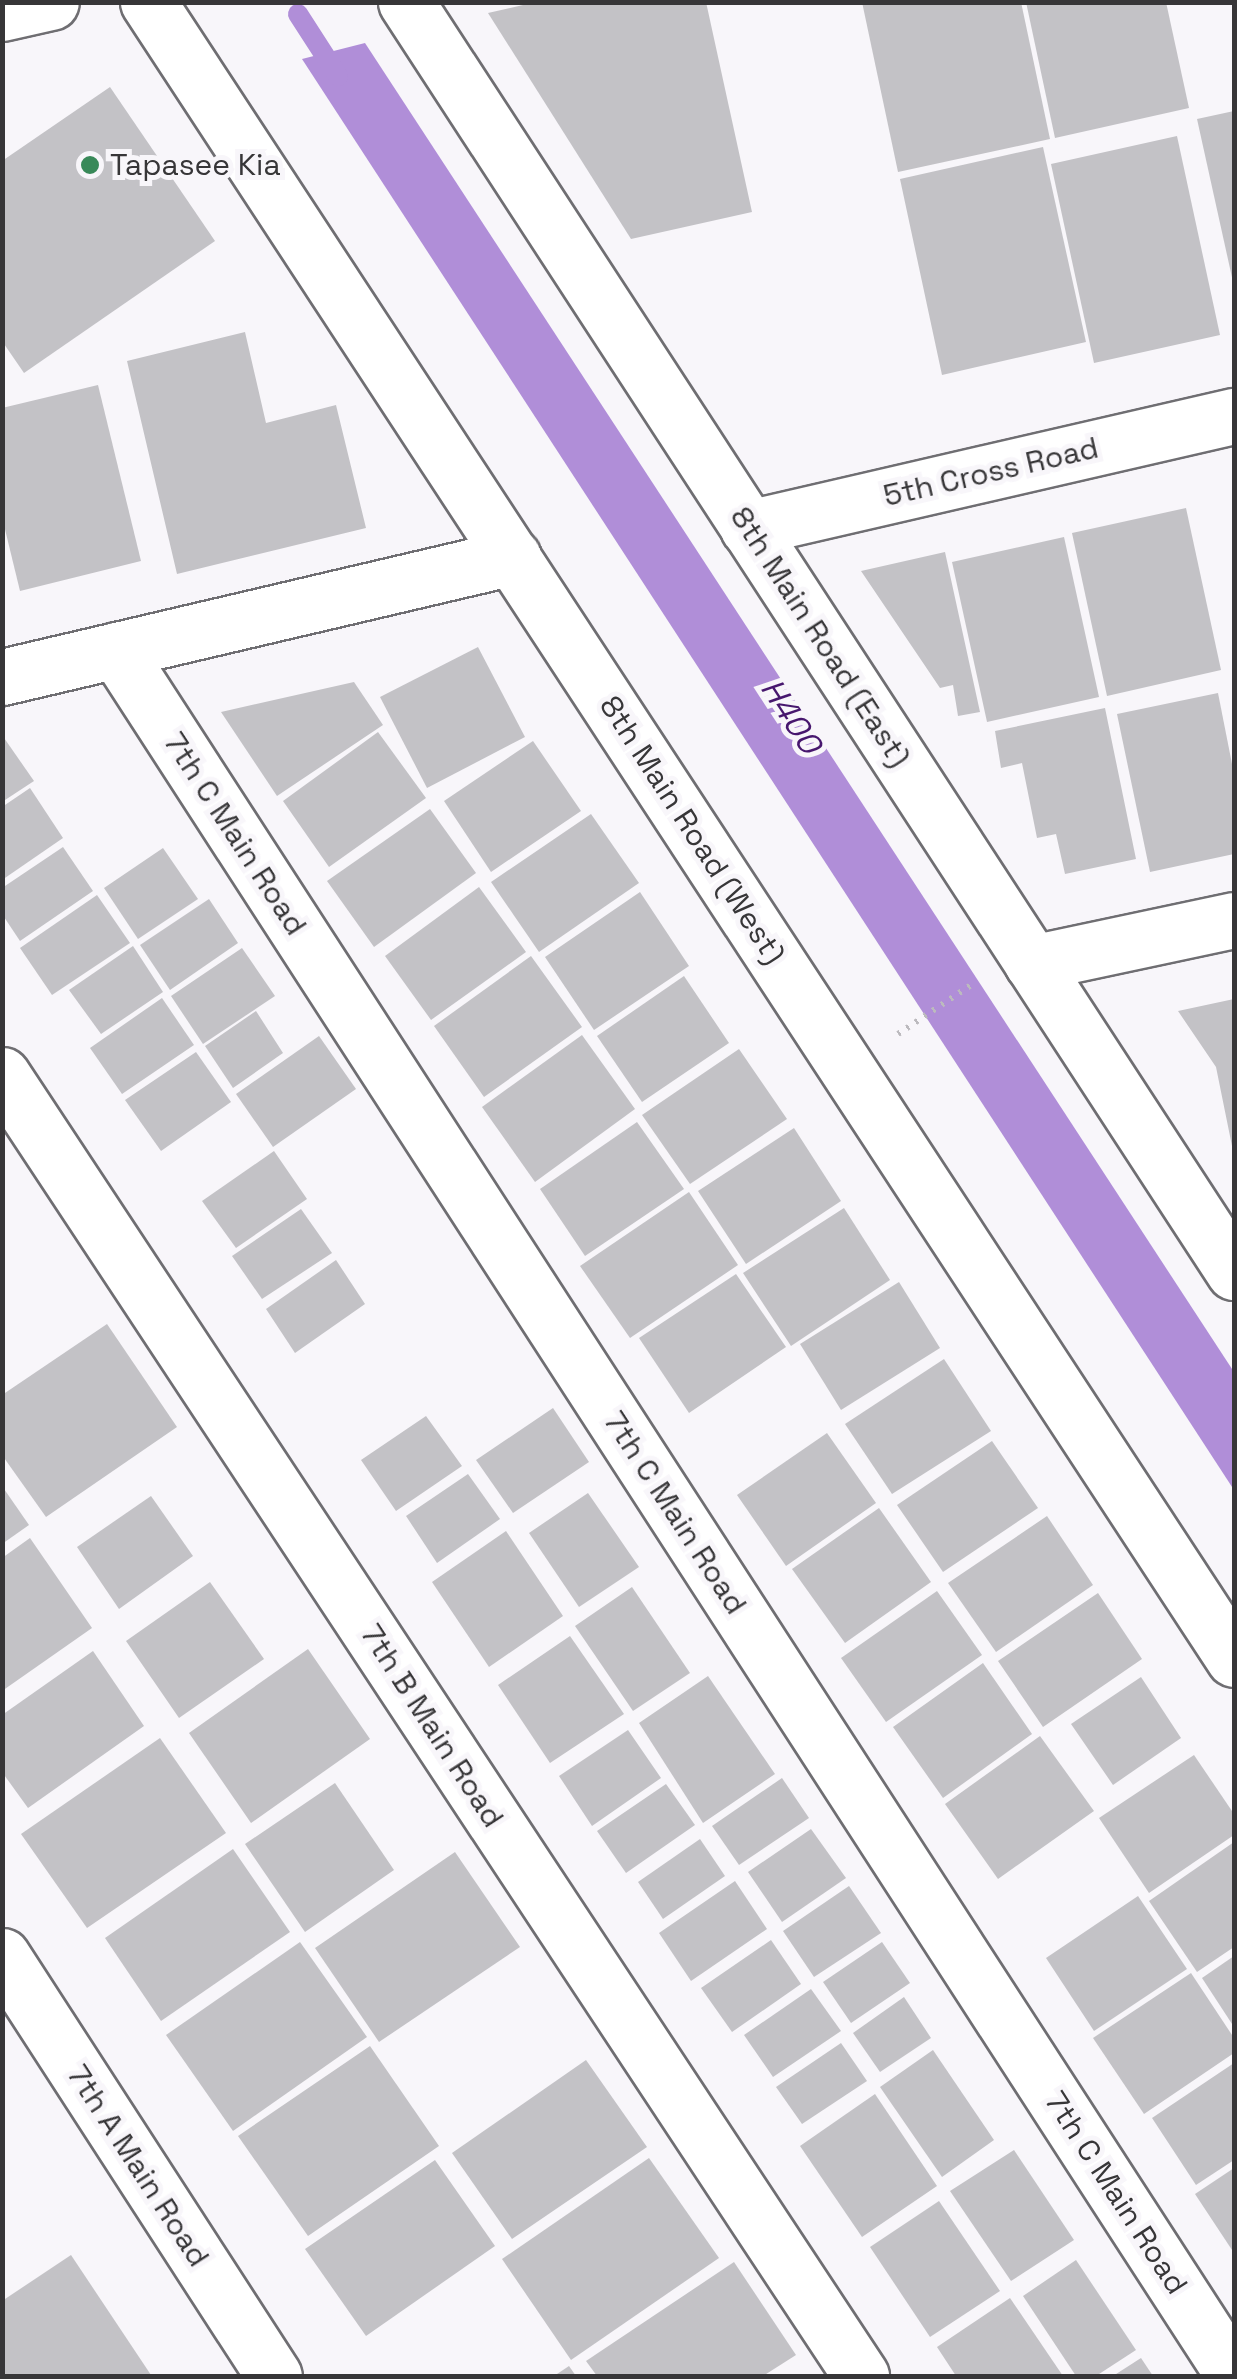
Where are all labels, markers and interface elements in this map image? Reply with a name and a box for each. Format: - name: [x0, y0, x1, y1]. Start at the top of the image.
- place label: Tapasee Kia: [110, 147, 281, 183]
- marker: Tapasee Kia: [79, 154, 101, 176]
- street label: 5th Cross Road: [880, 430, 1102, 514]
- street label: 8th Main Road (East): [723, 500, 917, 774]
- water label: H400: [753, 671, 829, 761]
- street label: 8th Main Road (West): [592, 689, 792, 971]
- street label: 7th C Main Road: [156, 726, 314, 942]
- street label: 7th C Main Road: [596, 1405, 754, 1621]
- street label: 7th B Main Road: [353, 1618, 511, 1834]
- street label: 7th A Main Road: [59, 2058, 217, 2274]
- street label: 7th C Main Road: [1037, 2085, 1195, 2301]

